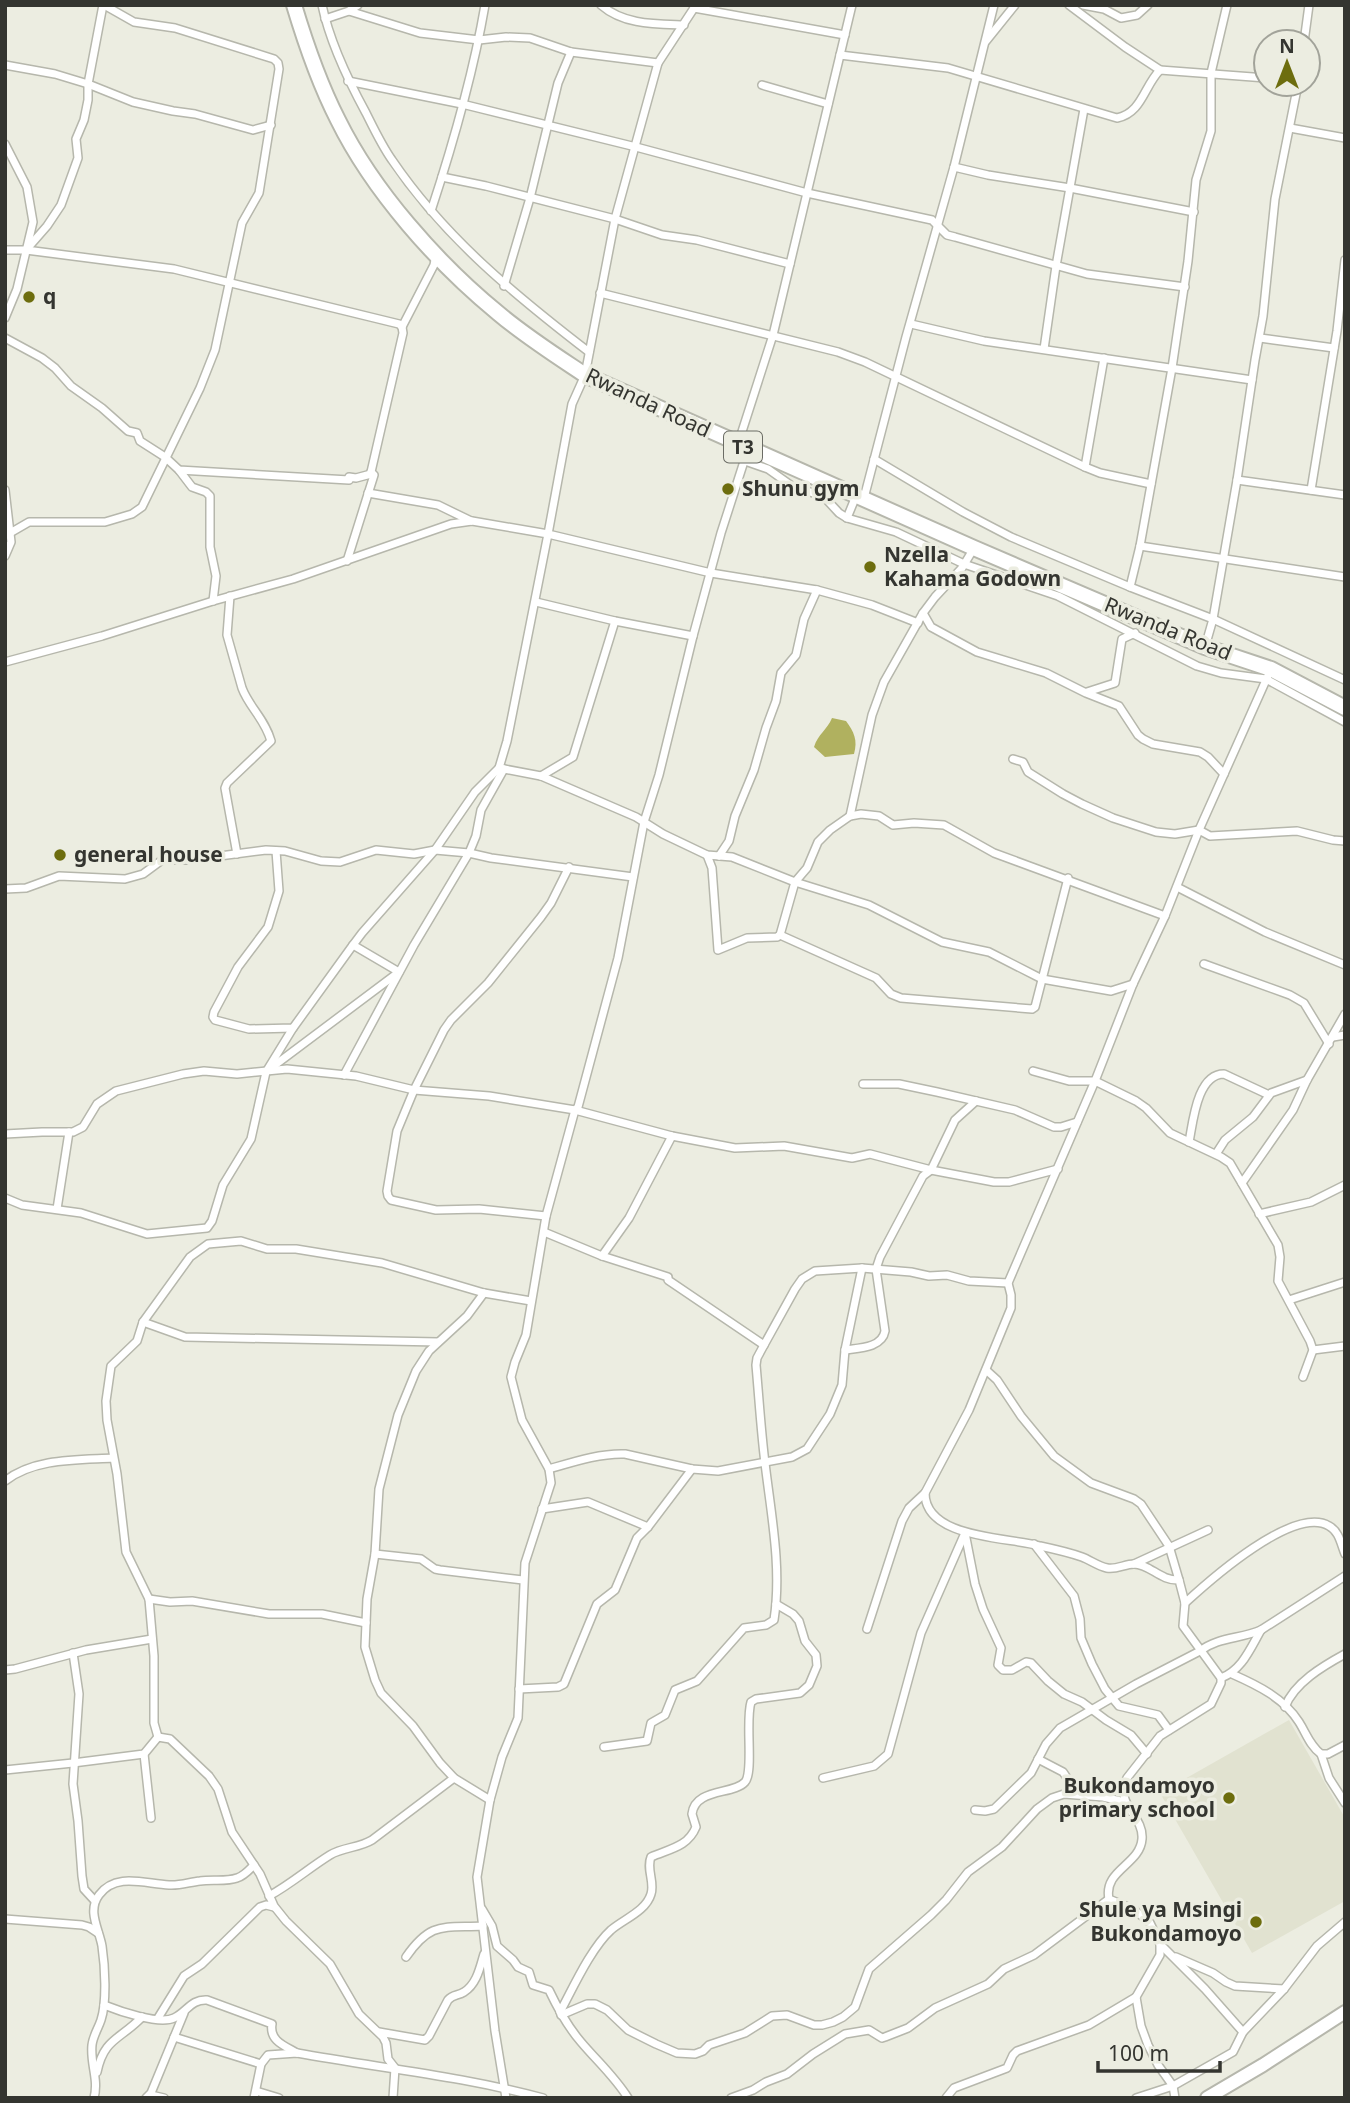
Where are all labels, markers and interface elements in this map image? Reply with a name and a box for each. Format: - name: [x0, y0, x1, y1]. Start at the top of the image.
- north arrow: [1252, 28, 1322, 98]
- text: N: [1279, 33, 1295, 59]
- place label: q: [43, 282, 56, 310]
- marker: q: [21, 289, 37, 305]
- street label: Rwanda Road: [581, 361, 715, 443]
- road number: T3: [724, 432, 762, 462]
- place label: Shunu gym: [742, 474, 859, 502]
- marker: Shunu gym: [720, 481, 736, 497]
- place label: Nzella Kahama Godown: [884, 540, 1061, 592]
- marker: Nzella Kahama Godown: [862, 559, 878, 575]
- street label: Rwanda Road: [1101, 590, 1236, 666]
- place label: general house: [74, 840, 223, 868]
- marker: general house: [52, 847, 68, 863]
- place label: Bukondamoyo primary school: [1059, 1771, 1215, 1823]
- marker: Bukondamoyo primary school: [1221, 1790, 1237, 1806]
- place label: Shule ya Msingi Bukondamoyo: [1079, 1895, 1242, 1947]
- marker: Shule ya Msingi Bukondamoyo: [1248, 1914, 1264, 1930]
- scale bar: [1098, 2030, 1220, 2074]
- text: 100 m: [1108, 2039, 1169, 2067]

